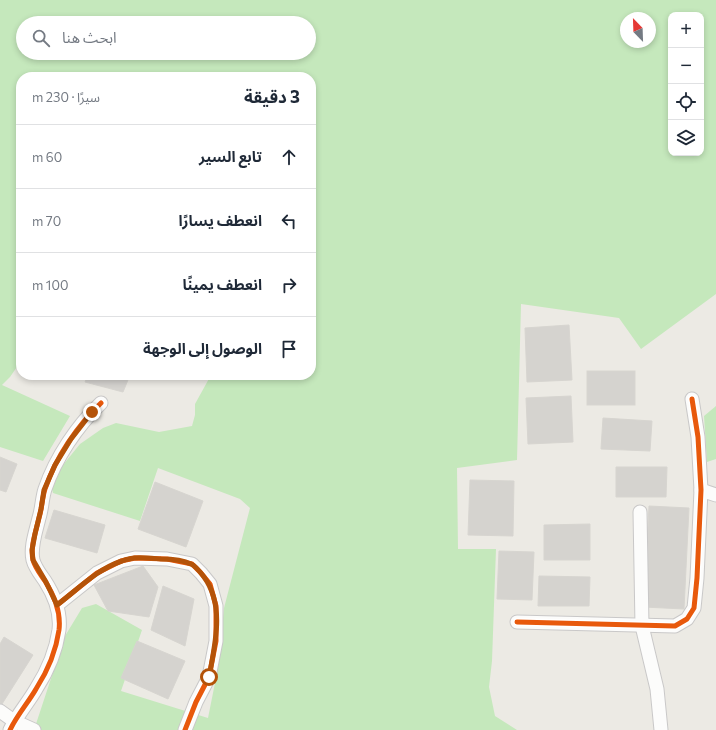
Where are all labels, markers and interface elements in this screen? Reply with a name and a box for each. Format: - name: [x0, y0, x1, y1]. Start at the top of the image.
- north arrow: [620, 12, 656, 48]
- map controls: [668, 12, 704, 156]
- button: +: [668, 12, 704, 48]
- search box: [16, 16, 316, 60]
- icon: search: [30, 27, 52, 49]
- text: ابحث هنا: [62, 28, 117, 46]
- button: −: [668, 48, 704, 84]
- button: locate: [668, 84, 704, 120]
- text: 3 دقيقة: [244, 86, 300, 107]
- text: سيرًا · 230 m: [32, 89, 100, 105]
- button: layers: [668, 120, 704, 156]
- icon: ahead: [278, 146, 300, 168]
- text: تابع السير: [199, 147, 262, 165]
- text: 60 m: [32, 149, 62, 165]
- icon: left: [278, 210, 300, 232]
- text: انعطف يسارًا: [179, 211, 262, 229]
- text: 70 m: [32, 213, 61, 229]
- icon: right: [278, 274, 300, 296]
- text: انعطف يمينًا: [182, 275, 262, 293]
- text: 100 m: [32, 277, 68, 293]
- icon: arrive: [278, 338, 300, 360]
- text: الوصول إلى الوجهة: [143, 339, 262, 357]
- route end: [83, 403, 101, 421]
- route start: [200, 668, 218, 686]

